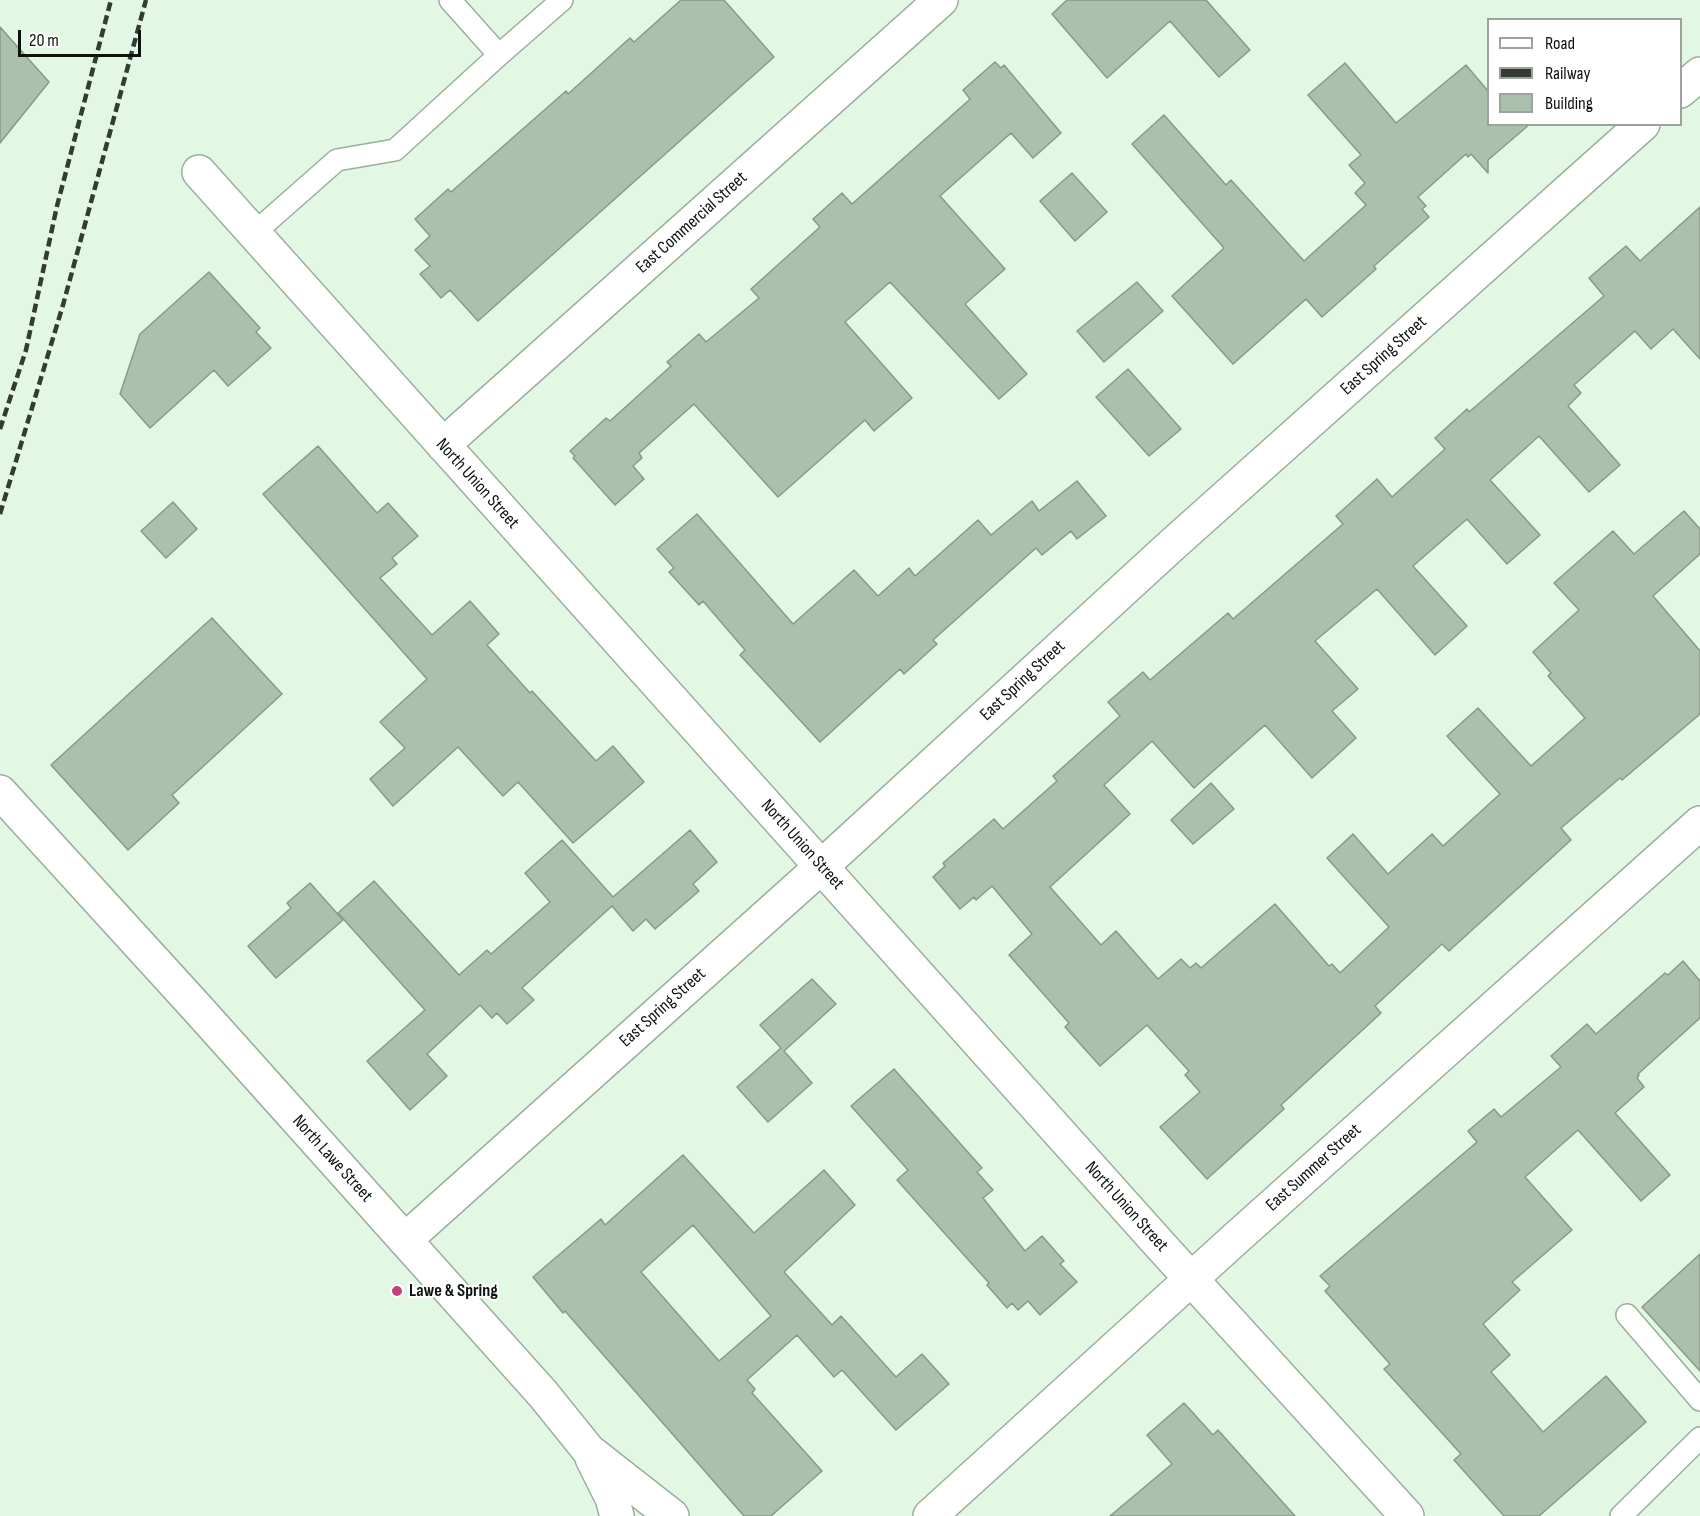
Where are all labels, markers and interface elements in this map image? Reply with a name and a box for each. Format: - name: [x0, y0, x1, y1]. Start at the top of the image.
- scale bar: [21, 18, 144, 56]
- legend: [1487, 18, 1682, 126]
- text: 20 m: [29, 30, 59, 51]
- text: Road: [1545, 33, 1575, 54]
- text: Railway: [1545, 63, 1590, 84]
- text: Building: [1545, 93, 1593, 114]
- street label: East Commercial Street: [632, 168, 752, 278]
- street label: East Spring Street: [1337, 312, 1431, 400]
- street label: North Union Street: [431, 434, 523, 534]
- street label: East Spring Street: [976, 636, 1070, 726]
- street label: North Union Street: [756, 795, 848, 895]
- street label: East Spring Street: [616, 964, 710, 1052]
- street label: North Lawe Street: [287, 1111, 377, 1207]
- street label: East Summer Street: [1262, 1120, 1366, 1216]
- street label: North Union Street: [1080, 1157, 1172, 1257]
- place label: Lawe & Spring: [409, 1280, 498, 1302]
- marker: Lawe & Spring: [390, 1284, 404, 1298]

